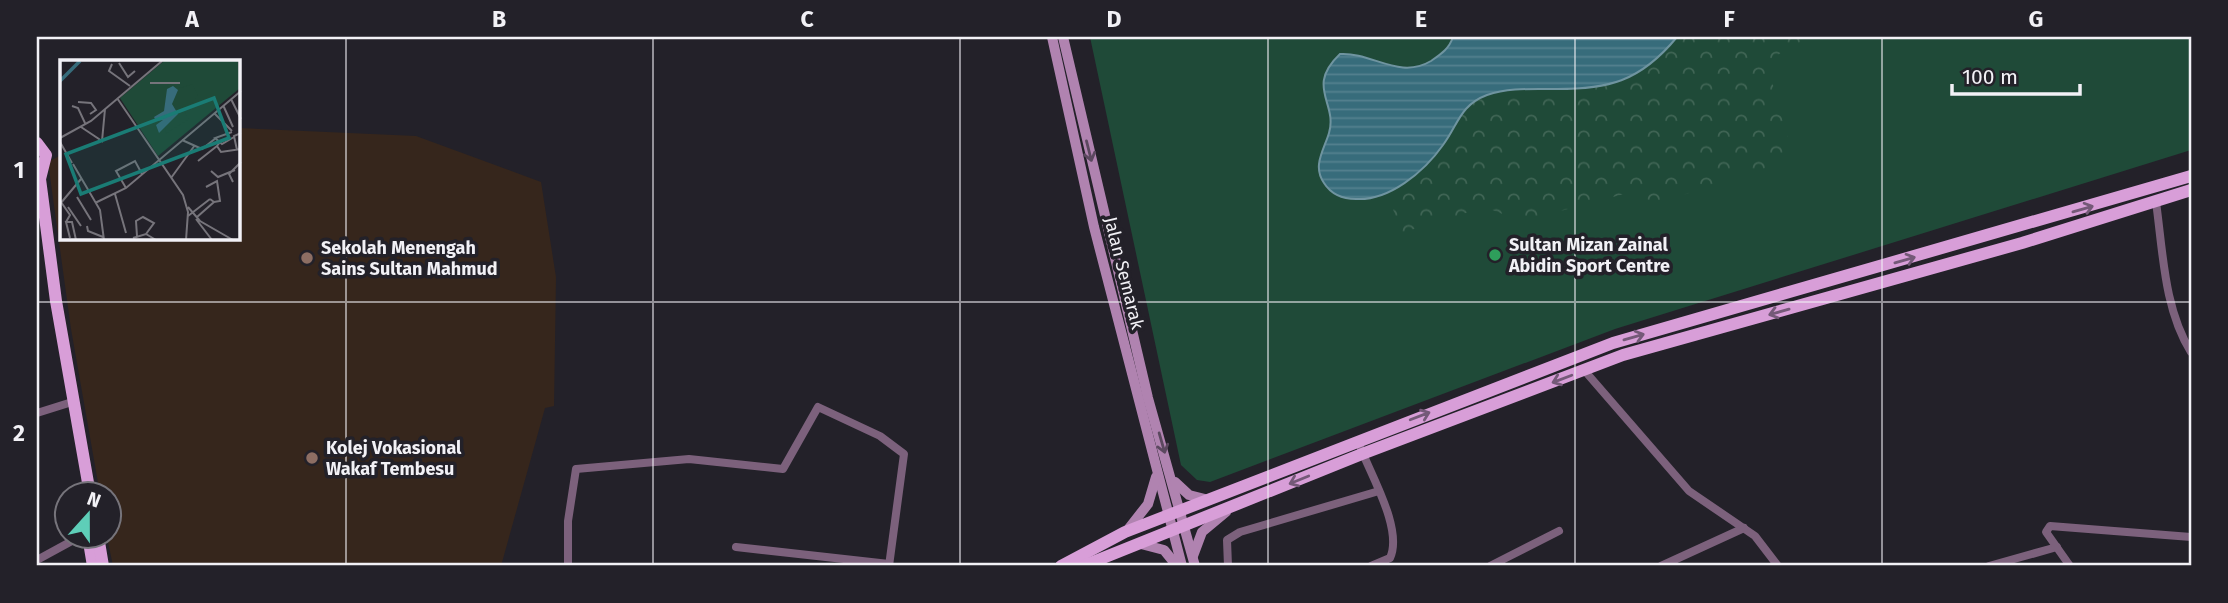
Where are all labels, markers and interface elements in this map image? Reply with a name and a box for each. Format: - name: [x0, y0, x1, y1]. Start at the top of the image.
- text: A: [184, 5, 199, 33]
- text: B: [492, 5, 506, 33]
- text: C: [800, 5, 814, 33]
- text: D: [1107, 5, 1122, 33]
- text: E: [1415, 5, 1427, 33]
- text: F: [1723, 5, 1735, 33]
- text: G: [2029, 5, 2043, 33]
- scale bar: [1952, 52, 2079, 96]
- inset map: [60, 60, 240, 240]
- text: 100 m: [1962, 64, 2018, 90]
- one-way arrow: [1083, 139, 1096, 162]
- text: 1: [14, 156, 24, 184]
- one-way arrow: [2072, 201, 2094, 214]
- street label: Jalan Semarak: [1099, 214, 1149, 332]
- place label: Sultan Mizan Zainal Abidin Sport Centre: [1508, 234, 1670, 277]
- place label: Sekolah Menengah Sains Sultan Mahmud: [321, 237, 497, 280]
- marker: Sultan Mizan Zainal Abidin Sport Centre: [1487, 247, 1503, 263]
- marker: Sekolah Menengah Sains Sultan Mahmud: [299, 250, 315, 266]
- one-way arrow: [1894, 252, 1916, 265]
- one-way arrow: [1768, 306, 1790, 319]
- one-way arrow: [1622, 330, 1645, 343]
- one-way arrow: [1551, 373, 1573, 386]
- one-way arrow: [1409, 409, 1431, 421]
- text: 2: [13, 419, 25, 447]
- one-way arrow: [1156, 432, 1169, 454]
- place label: Kolej Vokasional Wakaf Tembesu: [326, 437, 462, 480]
- marker: Kolej Vokasional Wakaf Tembesu: [304, 450, 320, 466]
- one-way arrow: [1289, 474, 1311, 487]
- north arrow: [52, 480, 122, 550]
- text: N: [84, 487, 104, 513]

